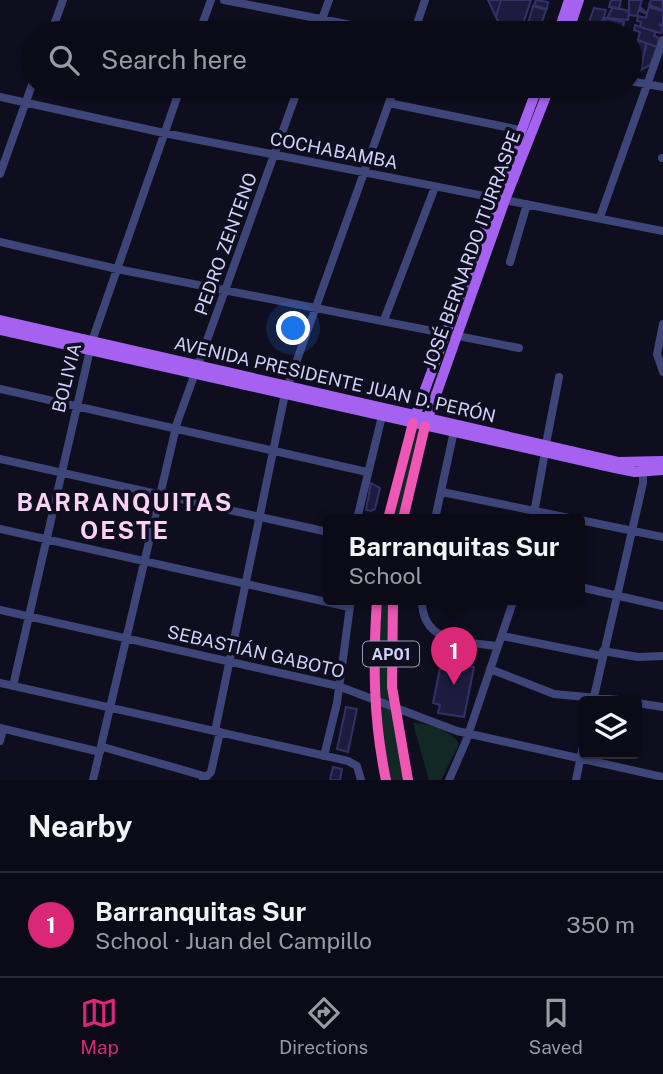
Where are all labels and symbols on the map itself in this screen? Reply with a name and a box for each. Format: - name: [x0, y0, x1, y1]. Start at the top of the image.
- street label: COCHABAMBA: [268, 128, 400, 173]
- street label: JOSÉ BERNARDO ITURRASPE: [418, 128, 524, 372]
- street label: PEDRO ZENTENO: [190, 170, 261, 318]
- your location: [276, 311, 310, 345]
- street label: AVENIDA PRESIDENTE JUAN D. PERÓN: [172, 331, 498, 427]
- street label: BOLIVIA: [48, 341, 85, 415]
- district label: BARRANQUITAS OESTE: [17, 488, 233, 544]
- street label: SEBASTIÁN GABOTO: [165, 620, 347, 682]
- pin: 1: [431, 627, 477, 685]
- road number: AP01: [363, 642, 419, 666]

